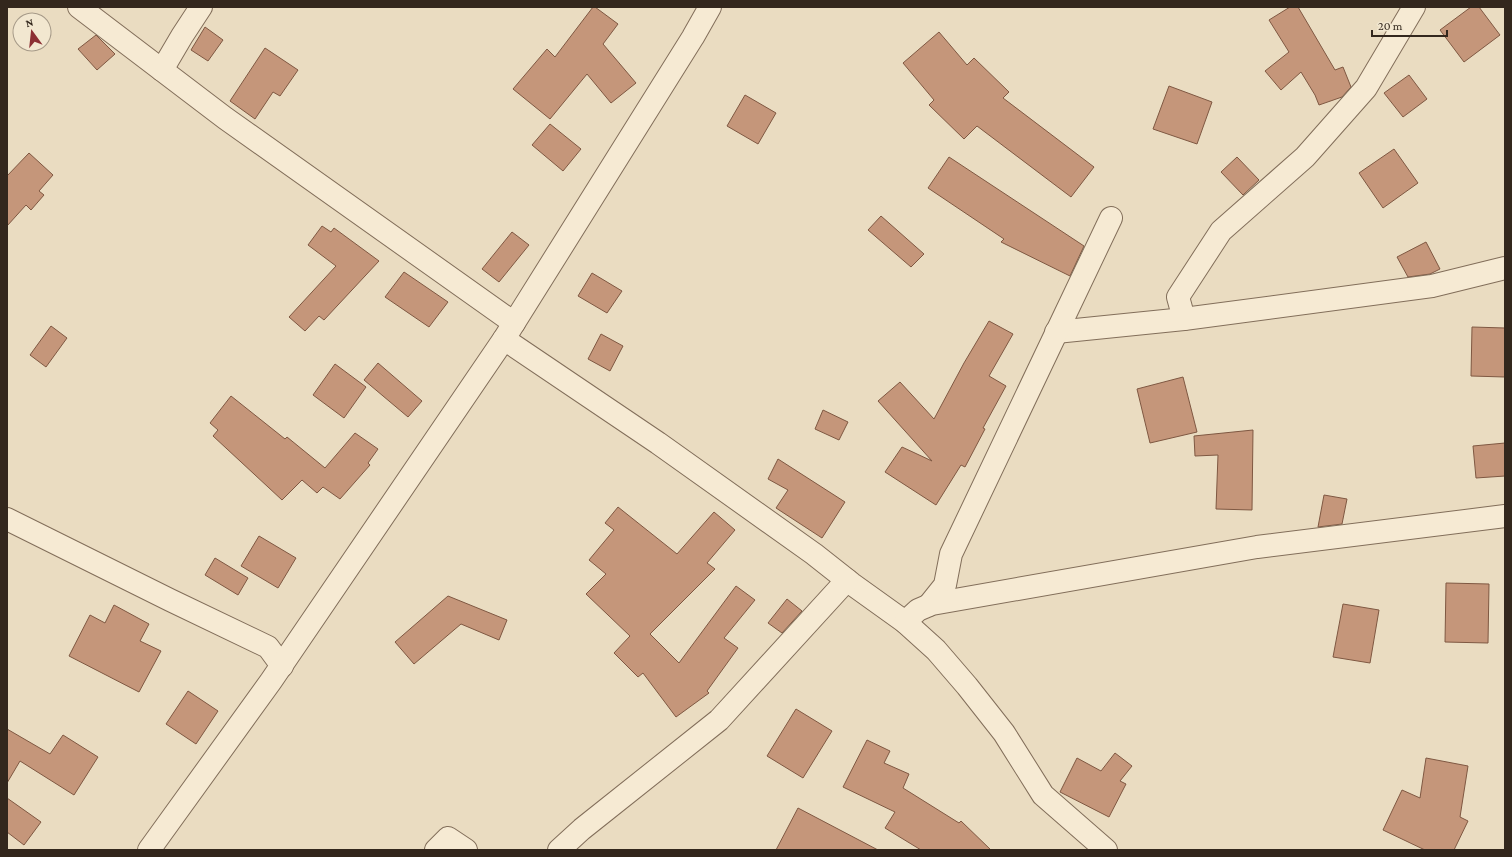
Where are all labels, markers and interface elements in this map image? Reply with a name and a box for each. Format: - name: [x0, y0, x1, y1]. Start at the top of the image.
- north arrow: [12, 12, 52, 52]
- scale bar: [1372, 12, 1447, 38]
- text: N: [24, 15, 35, 29]
- text: 20 m: [1378, 19, 1403, 33]

